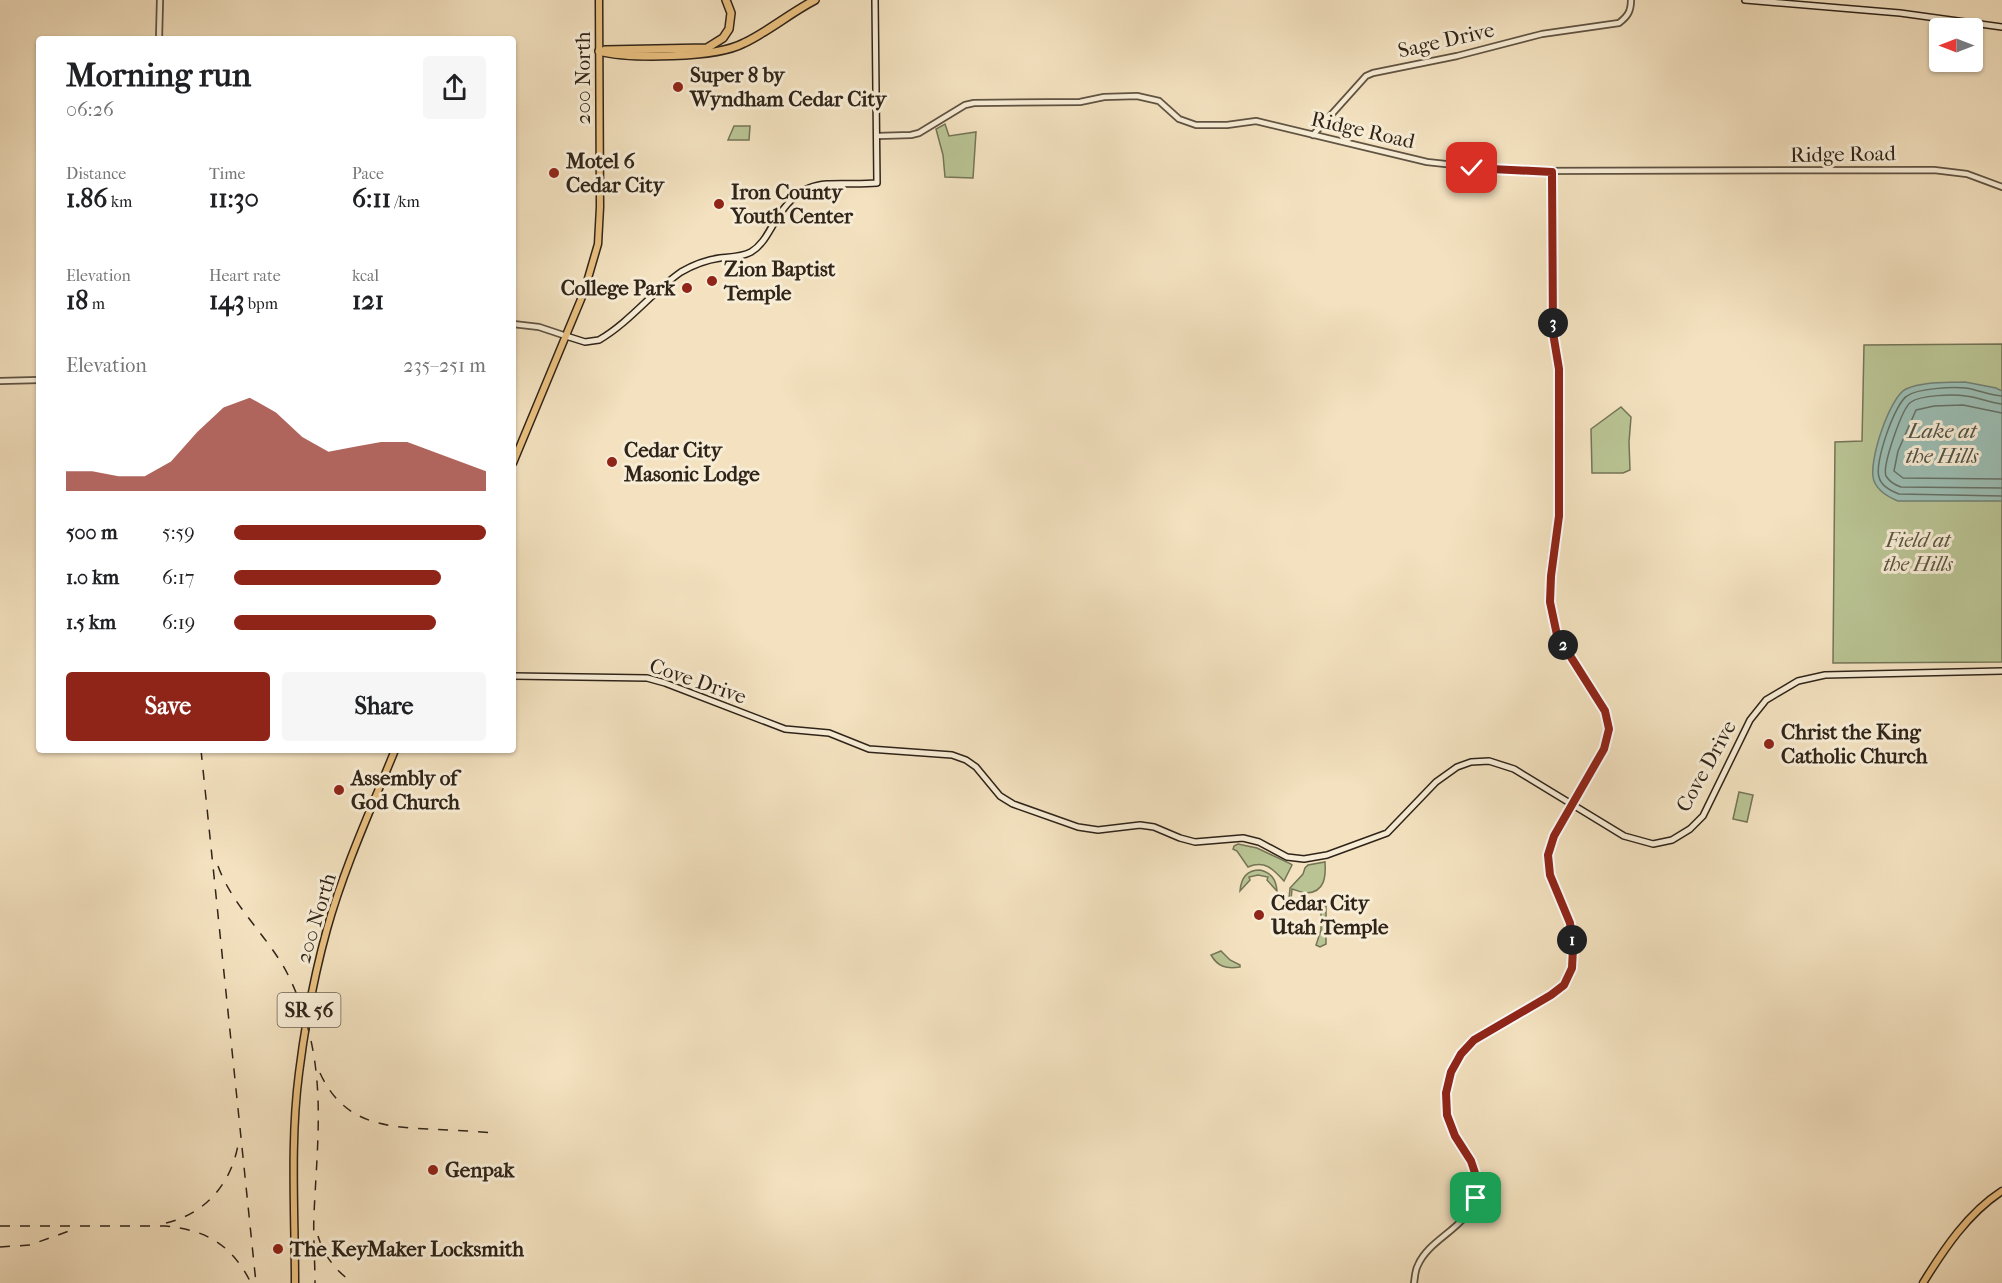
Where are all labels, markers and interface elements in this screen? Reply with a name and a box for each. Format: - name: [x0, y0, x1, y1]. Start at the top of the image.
- street label: Sage Drive: [1396, 17, 1496, 63]
- north arrow: [1929, 18, 1983, 72]
- map controls: [1929, 18, 1983, 72]
- street label: 200 North: [571, 31, 595, 124]
- text: Morning run: [66, 56, 251, 95]
- button: share: [423, 56, 486, 119]
- place label: Super 8 by Wyndham Cedar City: [689, 63, 888, 111]
- marker: Super 8 by Wyndham Cedar City: [671, 80, 685, 94]
- text: 06:26: [66, 98, 114, 121]
- street label: Ridge Road: [1309, 106, 1418, 154]
- street label: Ridge Road: [1790, 141, 1897, 167]
- pin: [1446, 142, 1497, 193]
- place label: Motel 6 Cedar City: [565, 149, 666, 197]
- icon: check: [1455, 151, 1488, 184]
- text: Distance: [66, 164, 126, 183]
- text: Time: [209, 164, 245, 183]
- text: Pace: [352, 164, 384, 183]
- marker: Motel 6 Cedar City: [547, 166, 561, 180]
- place label: Iron County Youth Center: [730, 180, 854, 228]
- text: 1.86: [66, 183, 107, 214]
- text: 11:30: [209, 183, 259, 214]
- text: 6:11: [352, 183, 391, 214]
- text: km: [107, 192, 132, 211]
- text: /km: [391, 192, 420, 211]
- marker: Iron County Youth Center: [712, 197, 726, 211]
- place label: Zion Baptist Temple: [723, 257, 836, 305]
- text: Elevation: [66, 266, 131, 285]
- text: Heart rate: [209, 266, 281, 285]
- text: kcal: [352, 266, 379, 285]
- marker: Zion Baptist Temple: [705, 274, 719, 288]
- place label: College Park: [561, 276, 676, 300]
- marker: College Park: [680, 281, 694, 295]
- text: 18: [66, 285, 88, 316]
- text: 143: [209, 285, 244, 316]
- text: 121: [352, 285, 384, 316]
- text: m: [88, 294, 105, 313]
- text: bpm: [244, 294, 278, 313]
- pin: 3: [1538, 308, 1568, 338]
- text: 3: [1550, 313, 1556, 332]
- text: Elevation: [66, 354, 147, 377]
- text: 235–251 m: [403, 354, 486, 377]
- water label: Lake at the Hills: [1906, 418, 1980, 469]
- place label: Cedar City Masonic Lodge: [623, 438, 760, 486]
- marker: Cedar City Masonic Lodge: [605, 455, 619, 469]
- text: 500 m: [66, 521, 118, 544]
- text: 5:59: [162, 521, 195, 544]
- park label: Field at the Hills: [1883, 528, 1953, 576]
- text: 1.0 km: [66, 566, 119, 589]
- text: 6:17: [162, 566, 194, 589]
- text: 1.5 km: [66, 611, 116, 634]
- text: 6:19: [162, 611, 195, 634]
- pin: 2: [1548, 630, 1578, 660]
- text: 2: [1559, 635, 1567, 654]
- street label: Cove Drive: [646, 653, 750, 709]
- button: Save: [66, 672, 270, 741]
- button: Share: [282, 672, 486, 741]
- street label: Cove Drive: [1671, 716, 1741, 816]
- place label: Christ the King Catholic Church: [1781, 720, 1928, 768]
- marker: Christ the King Catholic Church: [1762, 737, 1776, 751]
- place label: Assembly of God Church: [349, 766, 462, 814]
- marker: Assembly of God Church: [332, 783, 346, 797]
- street label: 200 North: [291, 870, 341, 966]
- place label: Cedar City Utah Temple: [1270, 891, 1389, 939]
- marker: Cedar City Utah Temple: [1252, 908, 1266, 922]
- pin: 1: [1557, 925, 1587, 955]
- text: 1: [1569, 930, 1575, 949]
- road number: SR 56: [278, 993, 340, 1027]
- place label: Genpak: [445, 1158, 516, 1182]
- marker: Genpak: [426, 1163, 440, 1177]
- pin: [1450, 1172, 1501, 1223]
- icon: arrive: [1459, 1181, 1492, 1214]
- place label: The KeyMaker Locksmith: [289, 1237, 524, 1261]
- marker: The KeyMaker Locksmith: [271, 1242, 285, 1256]

